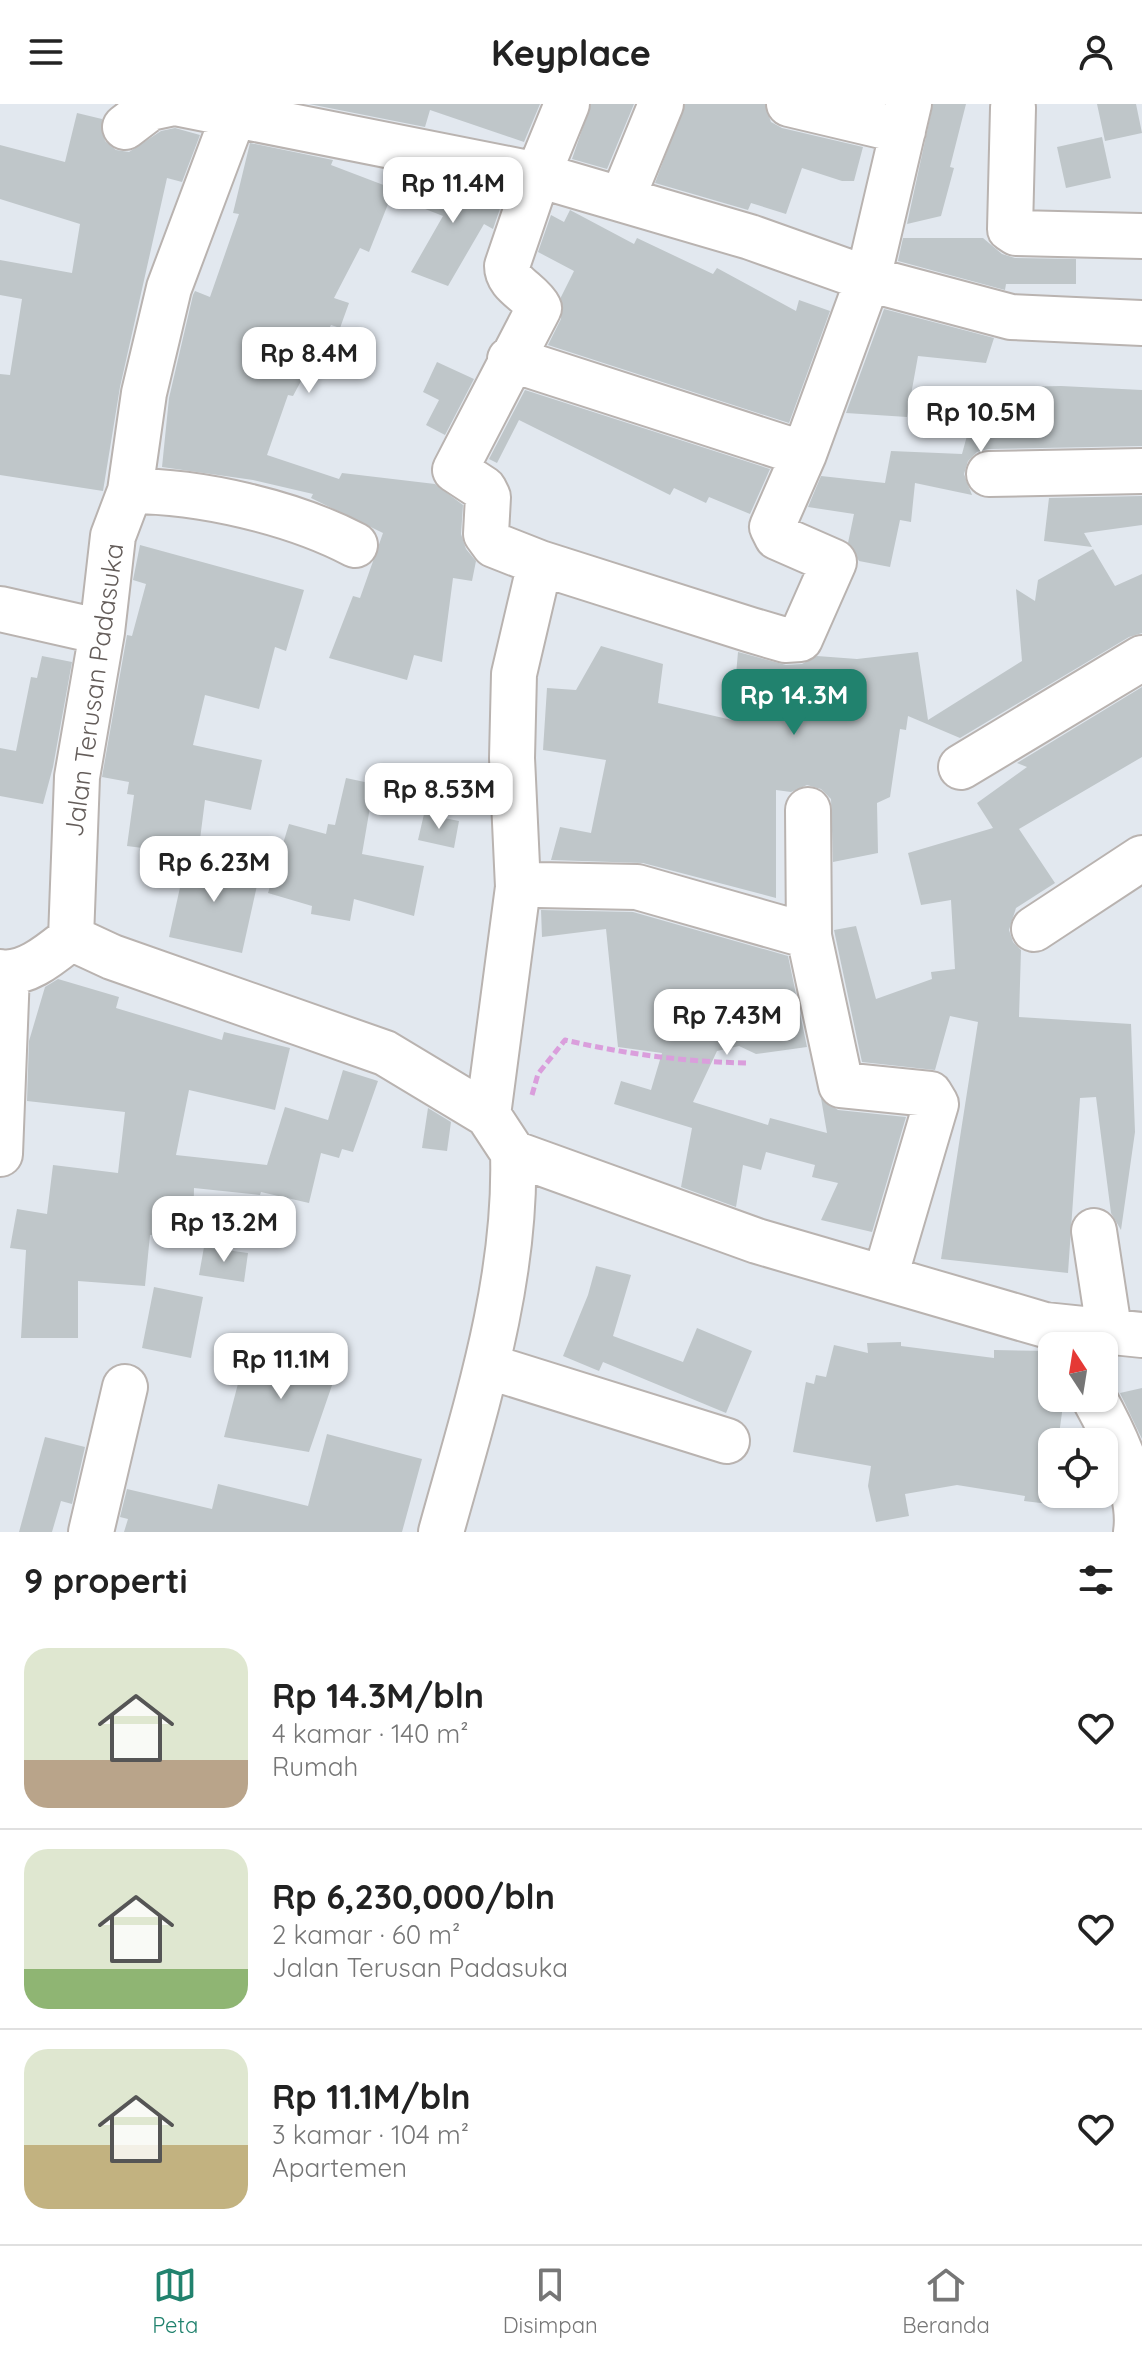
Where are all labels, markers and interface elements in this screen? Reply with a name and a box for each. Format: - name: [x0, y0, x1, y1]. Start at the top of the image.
- icon: menu: [24, 30, 68, 74]
- text: Keyplace: [491, 30, 651, 75]
- icon: person: [1074, 30, 1118, 74]
- pin: Rp 11.4M: [370, 157, 536, 225]
- text: Rp 11.4M: [401, 166, 505, 199]
- pin: Rp 8.4M: [235, 327, 383, 395]
- text: Rp 8.4M: [260, 336, 358, 369]
- pin: Rp 10.5M: [898, 386, 1064, 454]
- text: Rp 10.5M: [926, 395, 1036, 428]
- street label: Jalan Terusan Padasuka: [57, 541, 130, 839]
- pin: Rp 14.3M: [711, 669, 877, 737]
- text: Rp 14.3M: [740, 678, 848, 711]
- pin: Rp 8.53M: [356, 763, 522, 831]
- text: Rp 8.53M: [383, 772, 495, 805]
- pin: Rp 6.23M: [131, 836, 297, 904]
- text: Rp 6.23M: [158, 845, 270, 878]
- pin: Rp 7.43M: [644, 989, 810, 1057]
- text: Rp 7.43M: [672, 998, 782, 1031]
- pin: Rp 13.2M: [141, 1196, 307, 1264]
- text: Rp 13.2M: [170, 1205, 278, 1238]
- north arrow: [1038, 1332, 1118, 1412]
- map controls: [1038, 1332, 1118, 1508]
- pin: Rp 11.1M: [198, 1333, 364, 1401]
- text: Rp 11.1M: [232, 1342, 330, 1375]
- button: locate: [1038, 1428, 1118, 1508]
- icon: filters: [1074, 1558, 1118, 1602]
- text: 9 properti: [24, 1559, 188, 1602]
- text: Rp 14.3M/bln: [272, 1674, 484, 1717]
- icon: home: [88, 1680, 184, 1776]
- icon: heart: [1074, 1706, 1118, 1750]
- text: 4 kamar · 140 m²: [272, 1717, 469, 1750]
- text: Rumah: [272, 1750, 358, 1783]
- text: Rp 6,230,000/bln: [272, 1875, 555, 1918]
- icon: home: [88, 1881, 184, 1977]
- icon: heart: [1074, 1907, 1118, 1951]
- text: 2 kamar · 60 m²: [272, 1918, 460, 1951]
- text: Jalan Terusan Padasuka: [272, 1951, 568, 1984]
- text: Rp 11.1M/bln: [272, 2075, 471, 2118]
- icon: home: [88, 2081, 184, 2177]
- icon: heart: [1074, 2107, 1118, 2151]
- text: 3 kamar · 104 m²: [272, 2118, 469, 2151]
- text: Apartemen: [272, 2151, 407, 2184]
- tab: Peta: [152, 2263, 198, 2339]
- tab: Disimpan: [503, 2263, 598, 2339]
- tab: Beranda: [902, 2263, 990, 2339]

